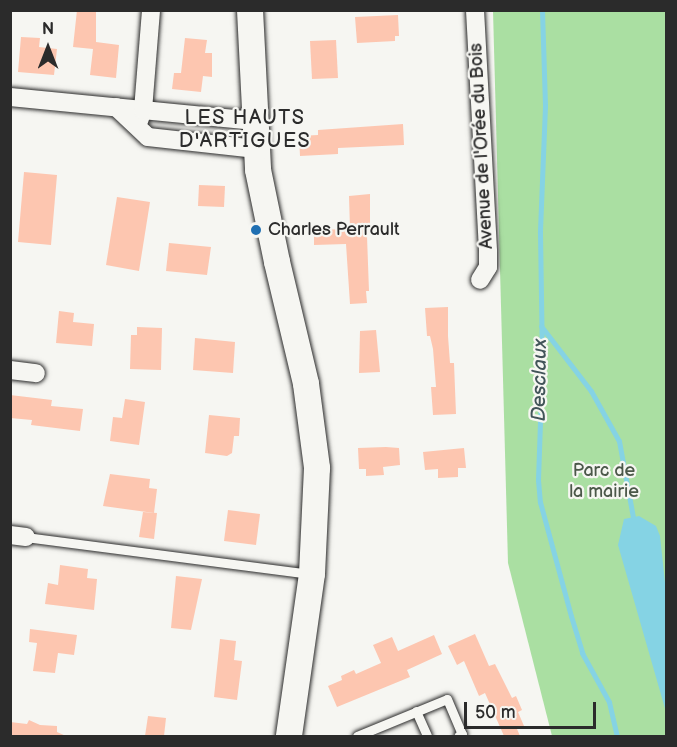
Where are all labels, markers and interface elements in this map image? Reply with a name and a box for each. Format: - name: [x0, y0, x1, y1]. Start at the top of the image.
- north arrow: [18, 18, 78, 78]
- text: N: [42, 20, 54, 39]
- street label: Avenue de l'Orée du Bois: [466, 42, 498, 250]
- district label: LES HAUTS D'ARTIGUES: [179, 107, 311, 154]
- place label: Charles Perrault: [268, 219, 399, 241]
- marker: Charles Perrault: [249, 223, 263, 237]
- water label: Desclaux: [527, 338, 553, 422]
- park label: Parc de la mairie: [569, 461, 639, 504]
- scale bar: [467, 690, 599, 728]
- text: 50 m: [475, 702, 516, 723]

